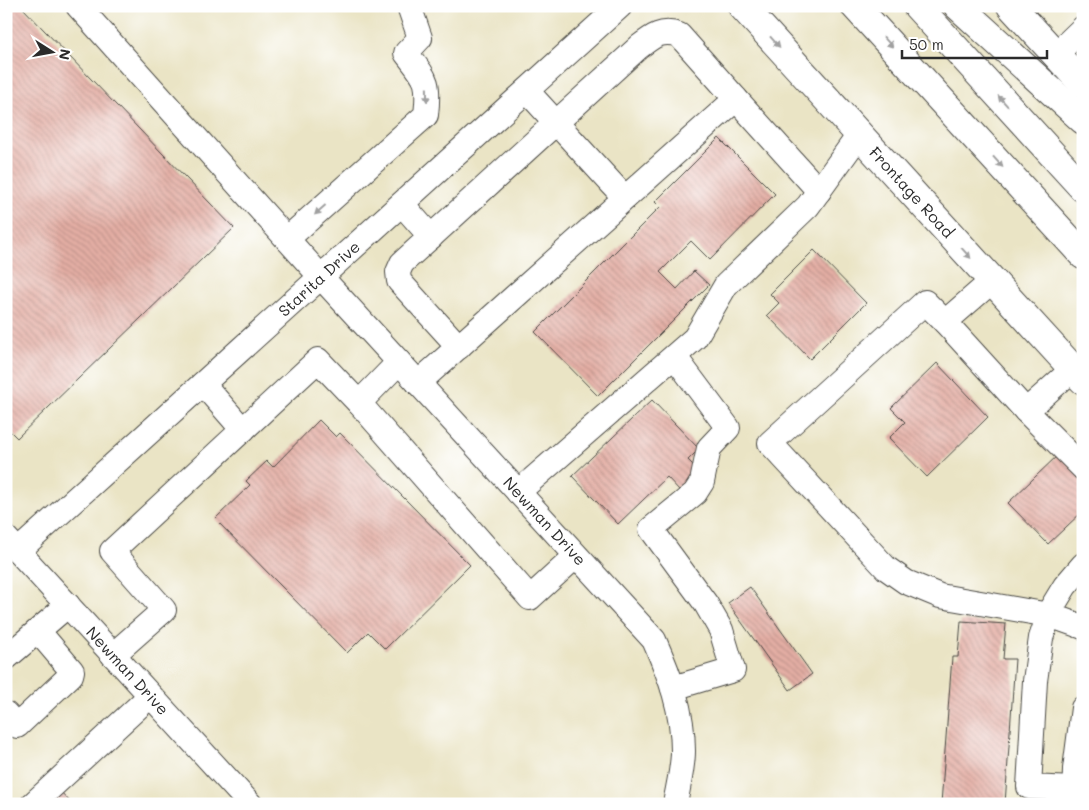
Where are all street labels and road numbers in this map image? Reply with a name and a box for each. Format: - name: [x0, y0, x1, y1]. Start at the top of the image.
- street label: Frontage Road: [865, 142, 959, 242]
- street label: Starita Drive: [273, 236, 364, 321]
- street label: Newman Drive: [499, 472, 591, 569]
- street label: Newman Drive: [82, 621, 174, 719]

